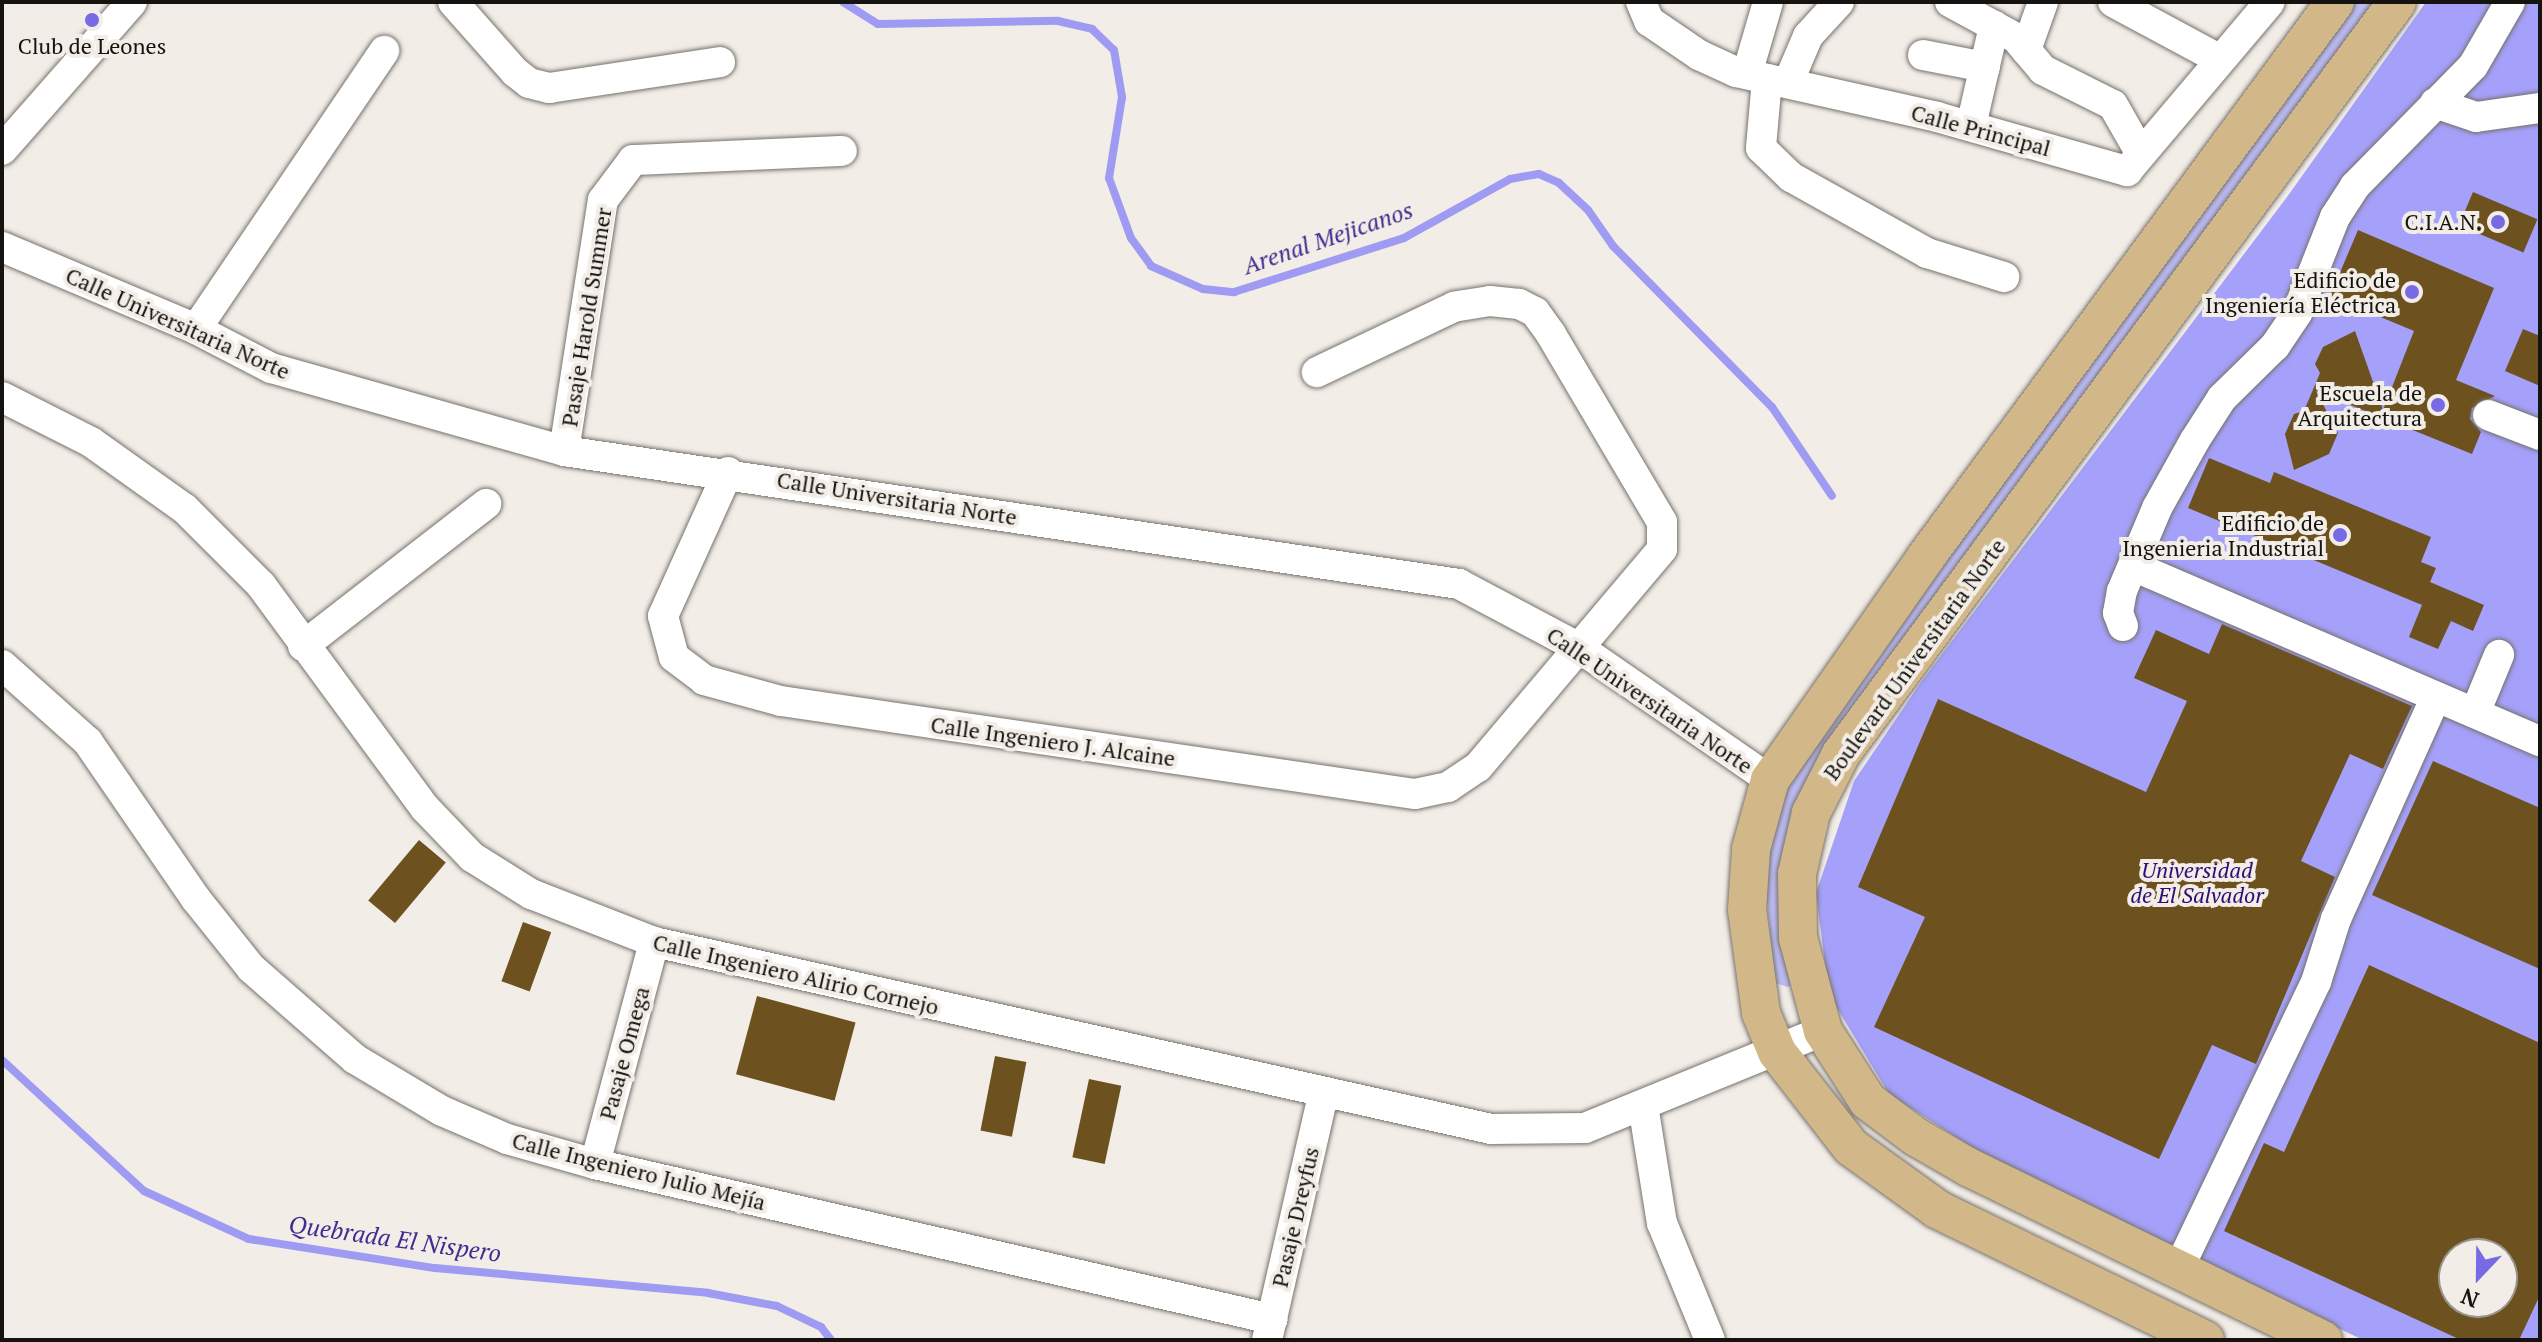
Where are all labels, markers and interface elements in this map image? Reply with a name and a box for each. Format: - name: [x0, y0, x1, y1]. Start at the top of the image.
- marker: Club de Leones: [83, 11, 101, 29]
- place label: Club de Leones: [18, 33, 166, 59]
- street label: Calle Principal: [1908, 99, 2054, 161]
- water label: Arenal Mejicanos: [1239, 195, 1417, 281]
- street label: Pasaje Harold Summer: [556, 206, 616, 428]
- place label: C.I.A.N.: [2404, 209, 2482, 235]
- marker: C.I.A.N.: [2489, 213, 2507, 231]
- street label: Calle Universitaria Norte: [62, 262, 294, 384]
- place label: Edificio de Ingeniería Eléctrica: [2205, 266, 2396, 318]
- marker: Edificio de Ingeniería Eléctrica: [2403, 283, 2421, 301]
- place label: Escuela de Arquitectura: [2297, 379, 2422, 430]
- marker: Escuela de Arquitectura: [2429, 396, 2447, 414]
- street label: Calle Universitaria Norte: [775, 466, 1019, 530]
- place label: Edificio de Ingenieria Industrial: [2122, 509, 2324, 560]
- marker: Edificio de Ingenieria Industrial: [2331, 526, 2349, 544]
- street label: Boulevard Universitaria Norte: [1818, 533, 2010, 785]
- street label: Calle Universitaria Norte: [1542, 621, 1758, 779]
- street label: Calle Ingeniero J. Alcaine: [928, 711, 1178, 771]
- park label: Universidad de El Salvador: [2130, 856, 2264, 908]
- street label: Calle Ingeniero Alirio Cornejo: [650, 928, 942, 1020]
- street label: Pasaje Omega: [594, 984, 654, 1122]
- street label: Calle Ingeniero Julio Mejía: [510, 1127, 768, 1215]
- street label: Pasaje Dreyfus: [1266, 1144, 1324, 1290]
- water label: Quebrada El Nispero: [287, 1210, 503, 1268]
- north arrow: [2438, 1238, 2518, 1318]
- text: N: [2456, 1282, 2483, 1315]

